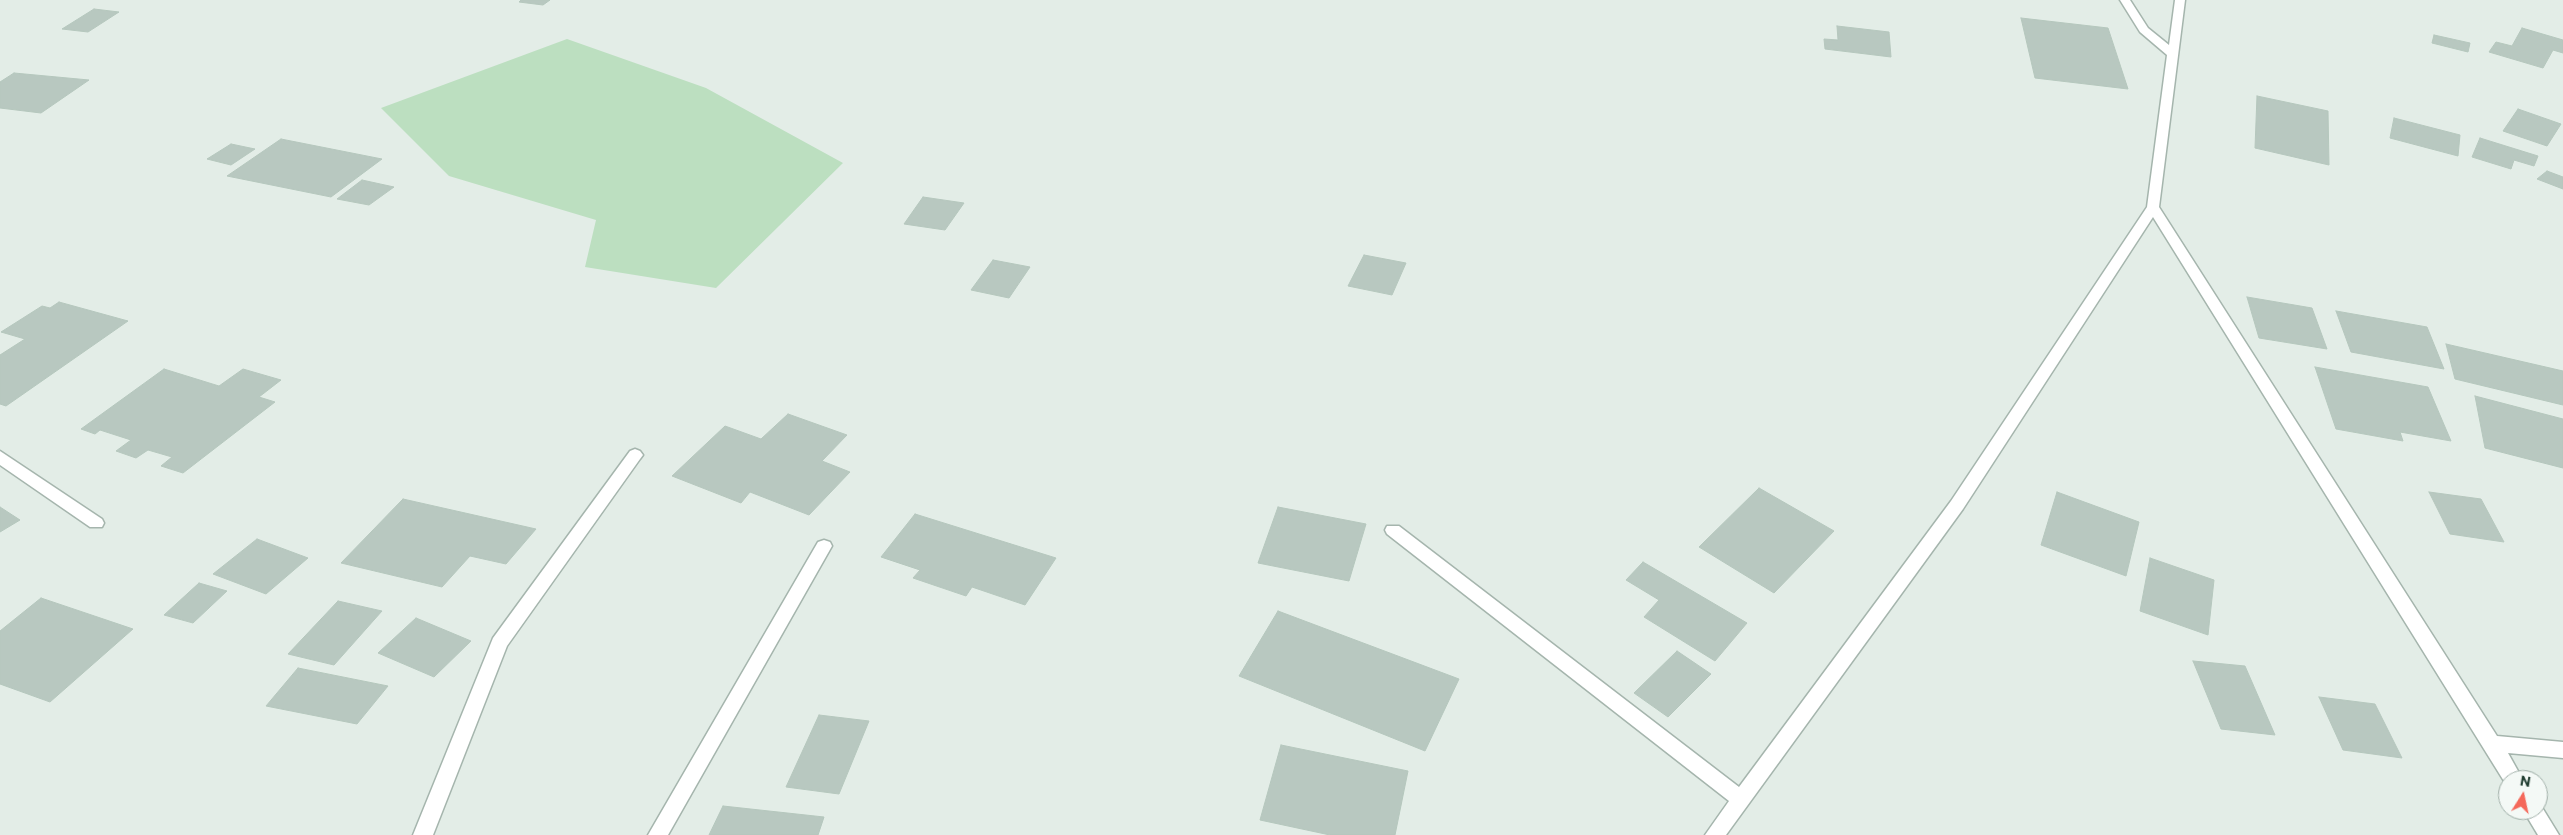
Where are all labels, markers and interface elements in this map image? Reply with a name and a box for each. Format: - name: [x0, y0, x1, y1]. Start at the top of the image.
- north arrow: [2498, 770, 2548, 820]
- text: N: [2519, 771, 2532, 790]

